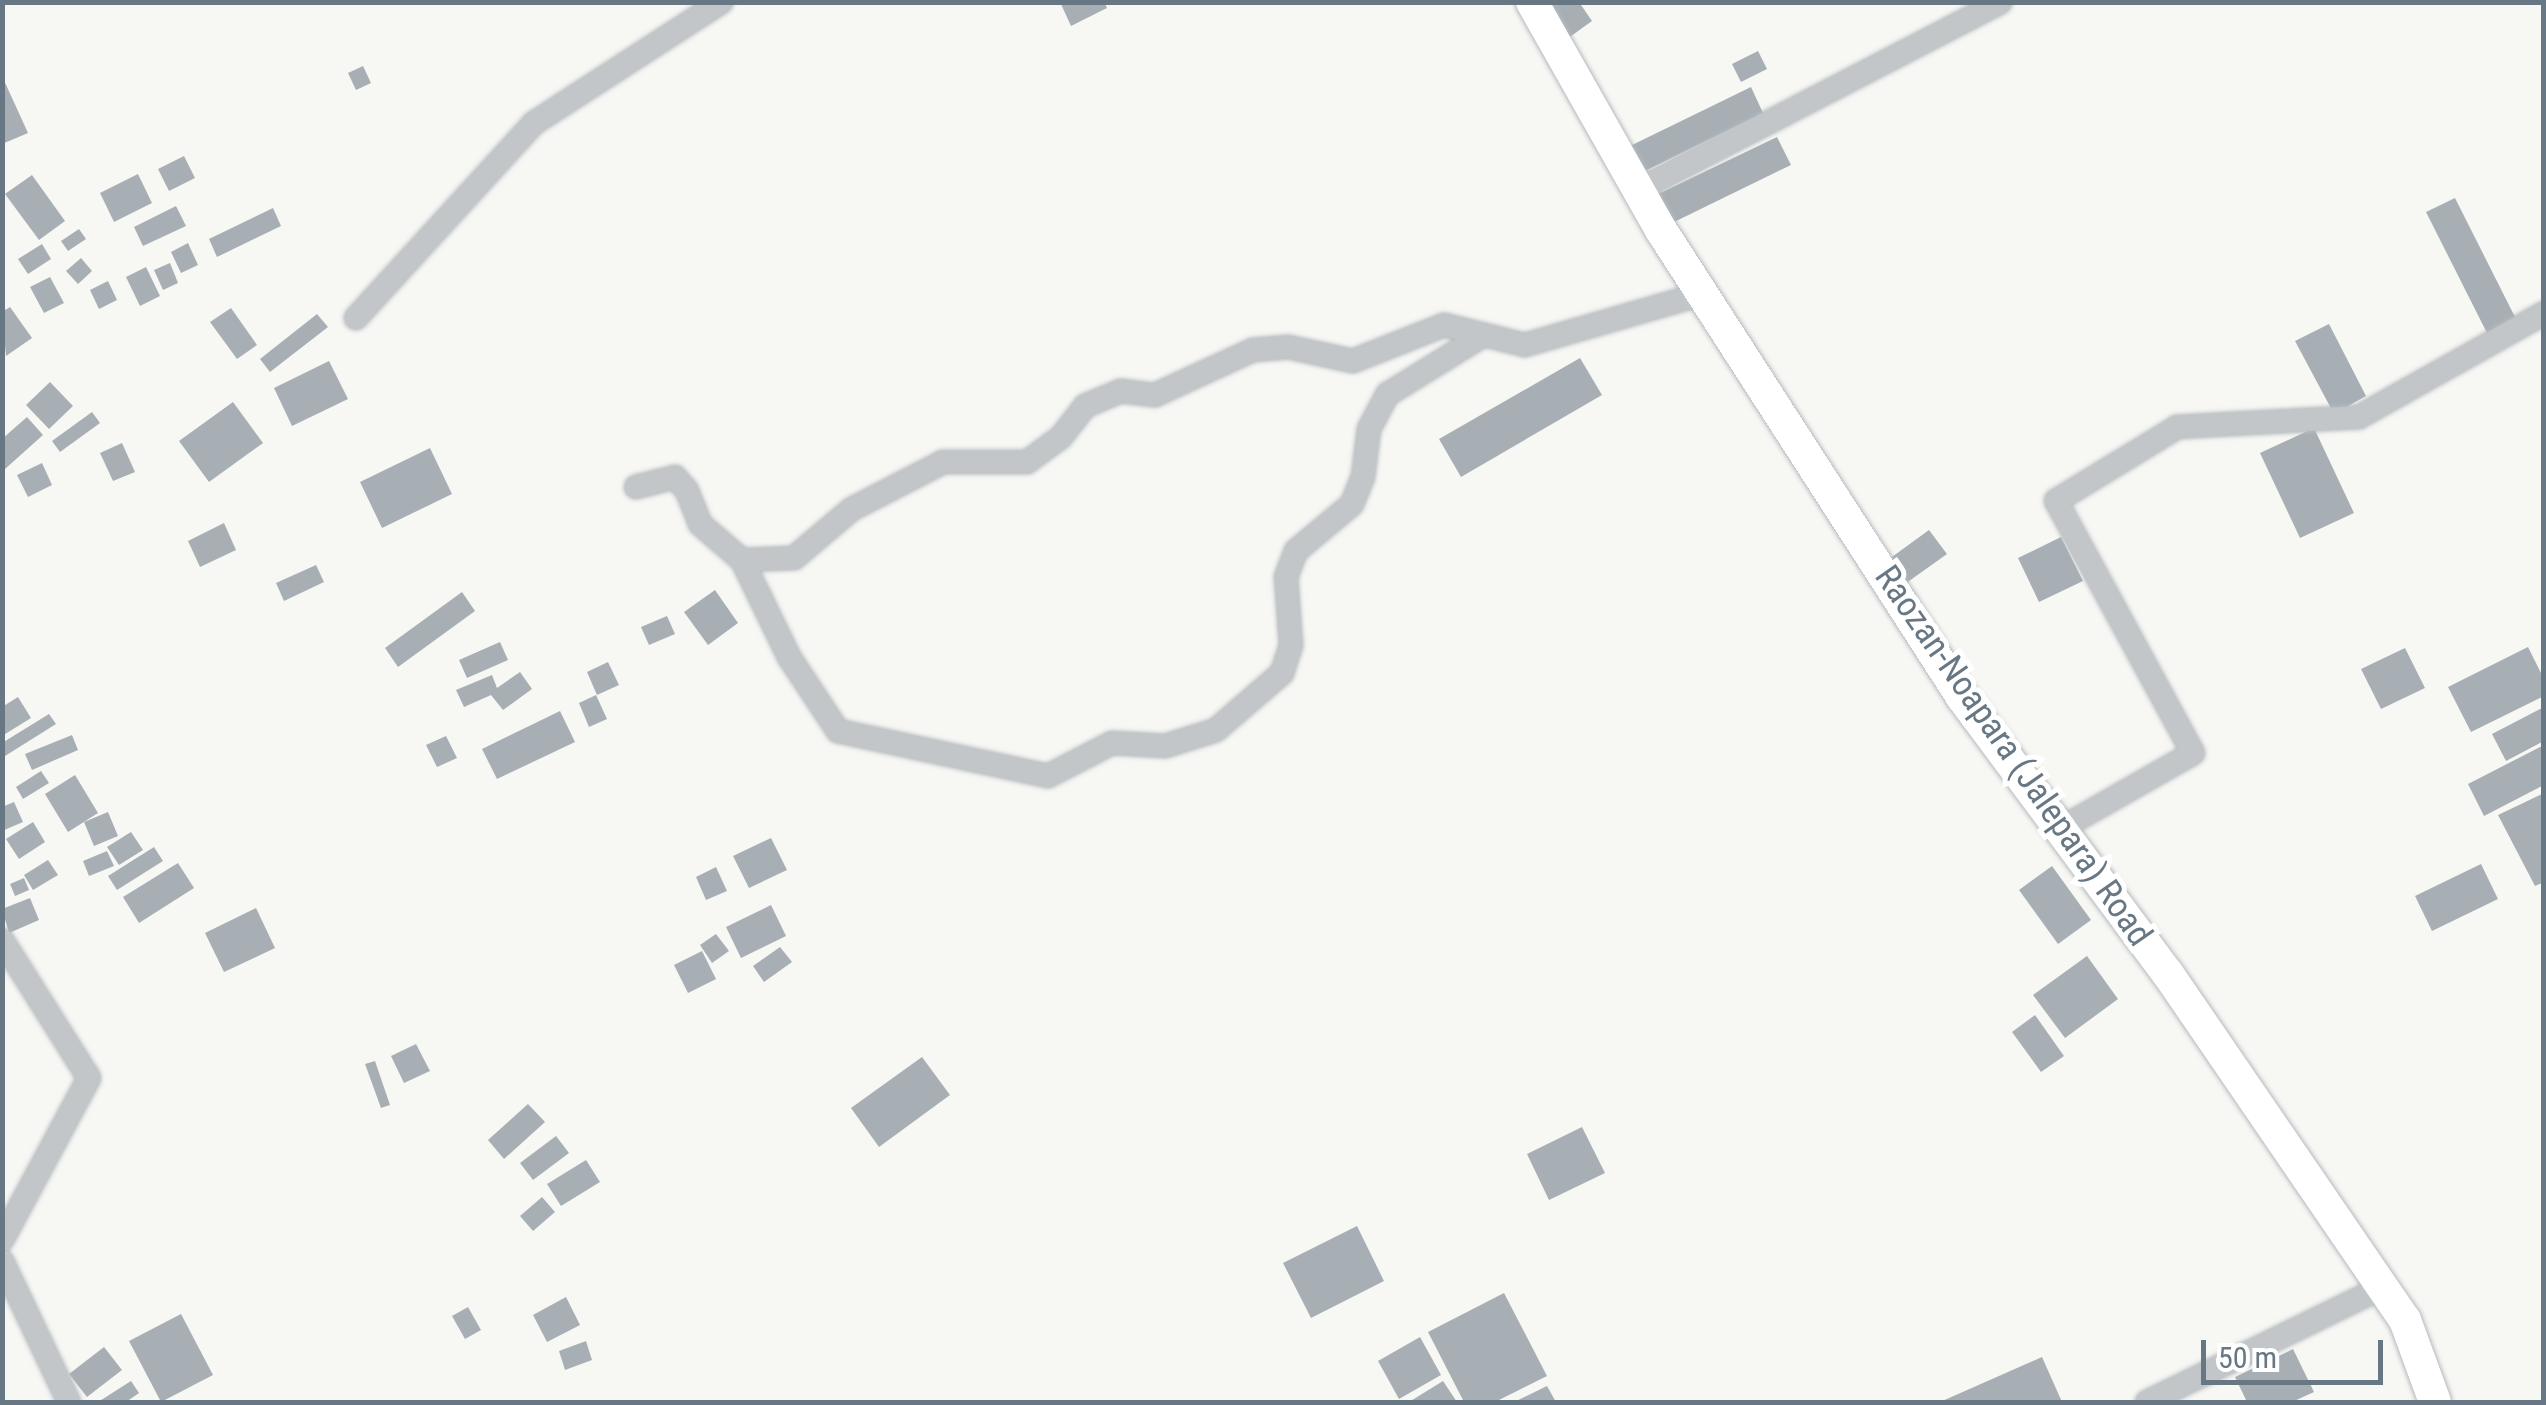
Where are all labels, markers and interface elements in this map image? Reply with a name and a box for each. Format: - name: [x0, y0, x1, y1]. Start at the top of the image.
- street label: Raozan-Noapara (Jalepara) Road: [1865, 558, 2161, 954]
- scale bar: [2206, 1320, 2388, 1382]
- text: 50 m: [2218, 1340, 2277, 1375]

